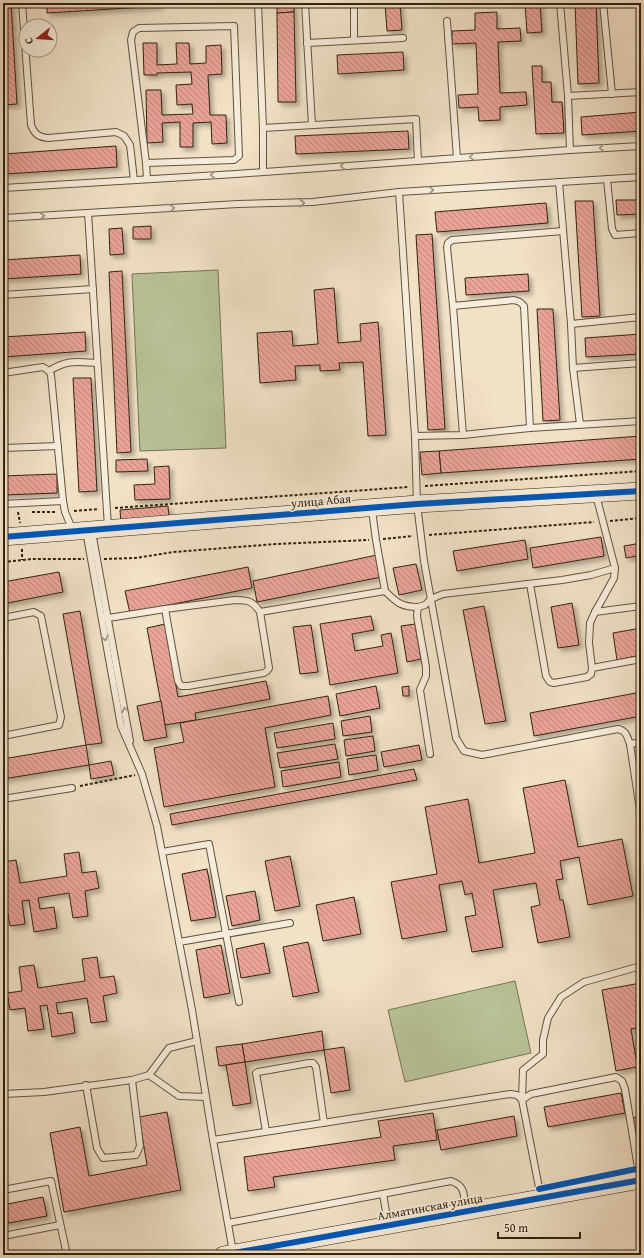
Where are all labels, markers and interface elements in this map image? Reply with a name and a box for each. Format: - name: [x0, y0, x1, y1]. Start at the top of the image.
- north arrow: [18, 18, 58, 58]
- text: С: [20, 36, 37, 46]
- one-way arrow: [599, 143, 605, 152]
- one-way arrow: [469, 152, 475, 161]
- one-way arrow: [340, 162, 346, 171]
- one-way arrow: [210, 171, 216, 180]
- one-way arrow: [428, 185, 434, 194]
- one-way arrow: [299, 198, 305, 207]
- one-way arrow: [169, 203, 175, 212]
- one-way arrow: [39, 211, 45, 220]
- street label: улица Абая: [289, 489, 352, 512]
- one-way arrow: [100, 635, 109, 641]
- one-way arrow: [122, 707, 130, 713]
- street label: Алматинская улица: [376, 1189, 484, 1224]
- scale bar: [498, 1214, 580, 1240]
- text: 50 m: [504, 1219, 528, 1236]

